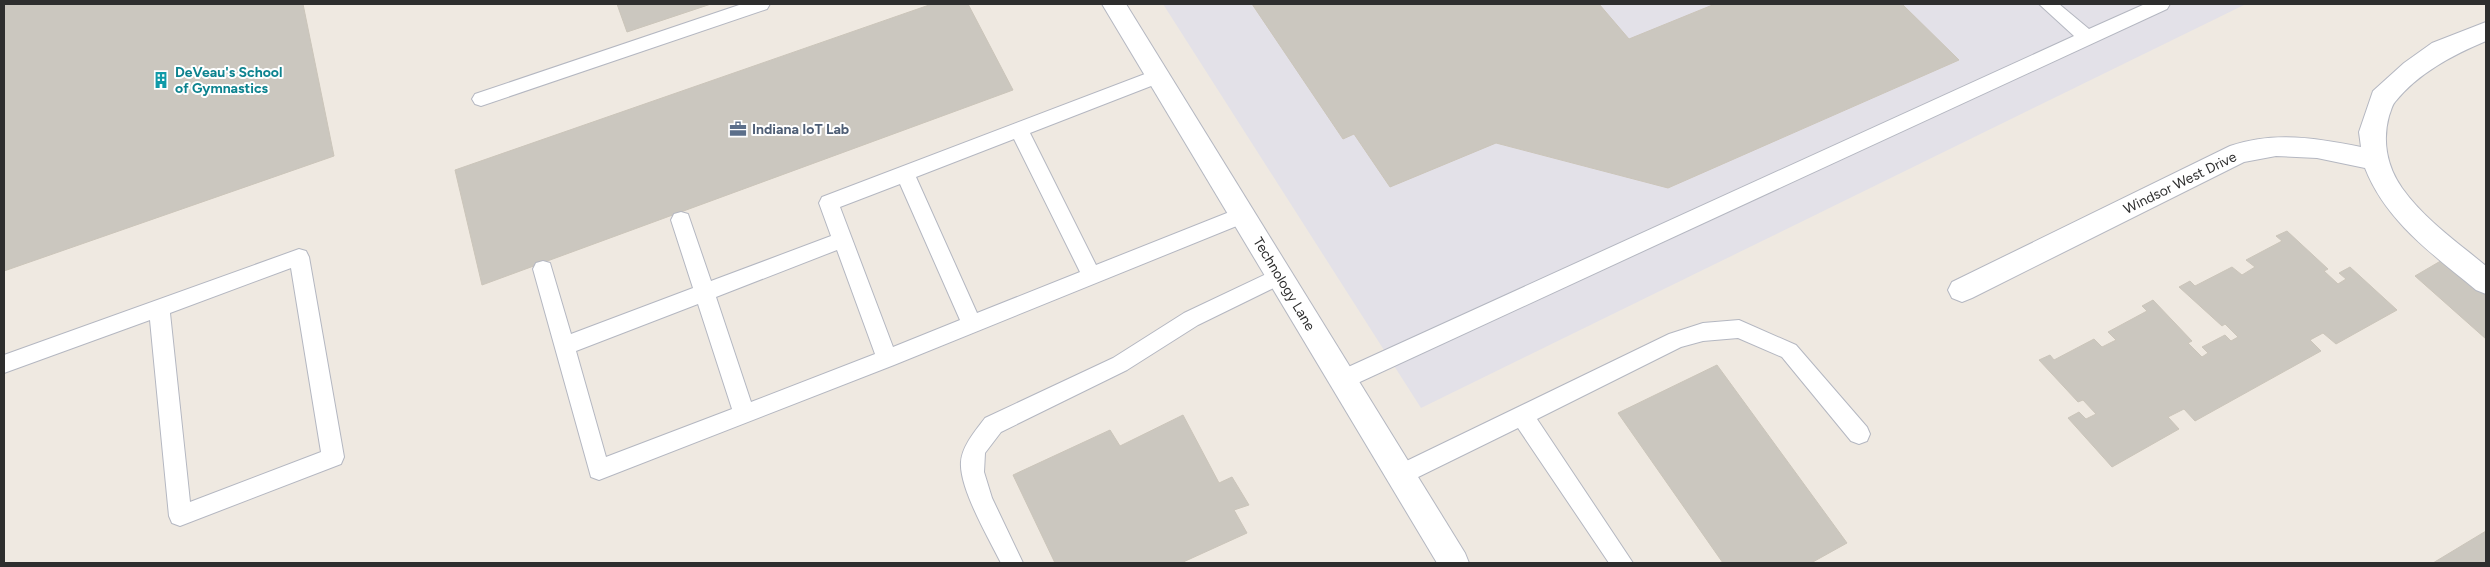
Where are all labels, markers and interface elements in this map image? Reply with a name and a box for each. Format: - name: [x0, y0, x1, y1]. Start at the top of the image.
- place label: DeVeau's School of Gymnastics: [175, 64, 282, 97]
- building icon: DeVeau's School of Gymnastics: [151, 70, 171, 90]
- office icon: Indiana IoT Lab: [728, 119, 748, 139]
- place label: Indiana IoT Lab: [752, 121, 849, 138]
- street label: Windsor West Drive: [2121, 148, 2240, 218]
- street label: Technology Lane: [1249, 234, 1319, 334]

